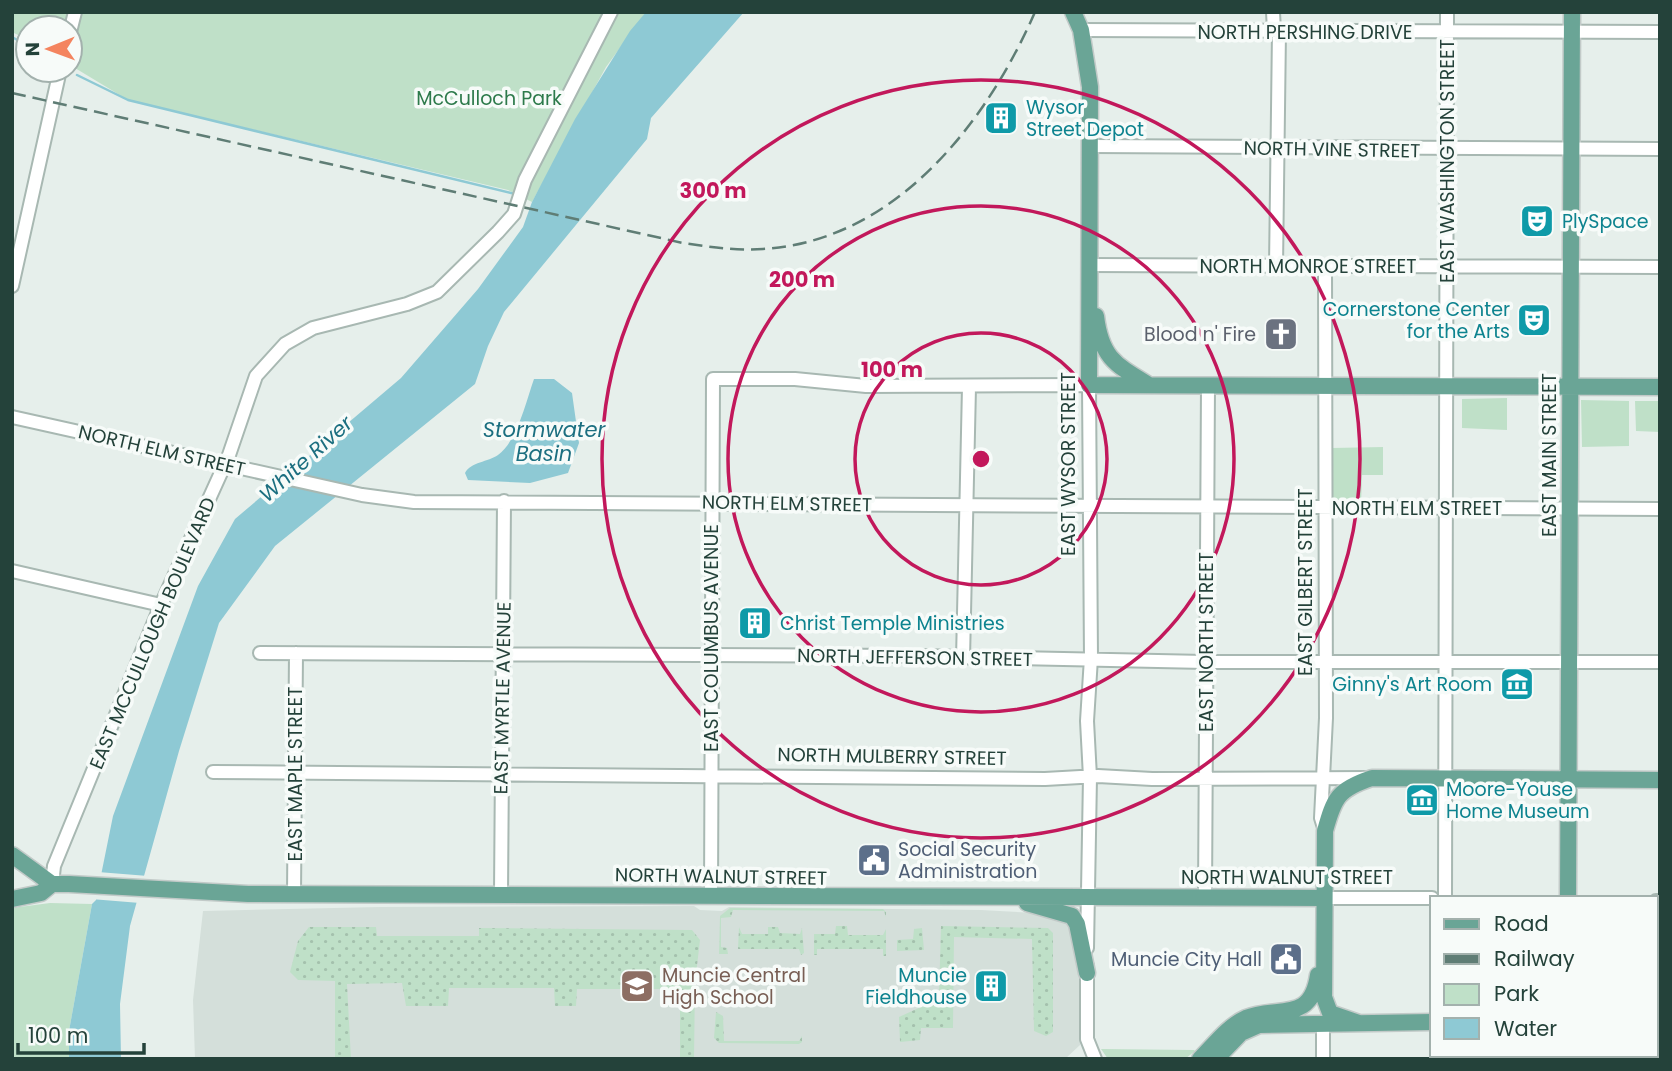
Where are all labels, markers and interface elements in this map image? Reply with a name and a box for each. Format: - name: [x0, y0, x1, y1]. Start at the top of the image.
- north arrow: [14, 14, 84, 84]
- street label: NORTH PERSHING DRIVE: [1197, 19, 1413, 46]
- street label: EAST WASHINGTON STREET: [1434, 39, 1461, 283]
- text: N: [19, 42, 46, 57]
- park label: McCulloch Park: [416, 85, 562, 112]
- place label: Wysor Street Depot: [1026, 94, 1144, 143]
- building icon: Wysor Street Depot: [982, 99, 1020, 137]
- street label: NORTH VINE STREET: [1243, 134, 1421, 165]
- text: 300 m: [680, 176, 746, 205]
- theatre icon: PlySpace: [1518, 202, 1556, 240]
- place label: PlySpace: [1562, 208, 1649, 235]
- street label: NORTH MONROE STREET: [1199, 253, 1417, 280]
- text: 200 m: [769, 265, 835, 294]
- place label: Cornerstone Center for the Arts: [1323, 296, 1510, 345]
- theatre icon: Cornerstone Center for the Arts: [1515, 301, 1553, 339]
- church icon: Blood n' Fire: [1262, 315, 1300, 353]
- place label: Blood n' Fire: [1144, 321, 1256, 348]
- text: 100 m: [861, 355, 923, 384]
- street label: EAST WYSOR STREET: [1055, 372, 1082, 556]
- street label: EAST MAIN STREET: [1536, 373, 1563, 537]
- water label: White River: [253, 408, 360, 508]
- water label: Stormwater Basin: [483, 415, 607, 468]
- street label: NORTH ELM STREET: [76, 418, 248, 483]
- centre of rings: [969, 447, 993, 471]
- street label: EAST GILBERT STREET: [1292, 488, 1319, 676]
- street label: NORTH ELM STREET: [702, 489, 872, 518]
- street label: EAST MCCULLOUGH BOULEVARD: [83, 493, 222, 773]
- street label: NORTH ELM STREET: [1332, 495, 1502, 522]
- street label: EAST COLUMBUS AVENUE: [698, 524, 725, 752]
- street label: EAST NORTH STREET: [1193, 552, 1220, 732]
- street label: EAST MYRTLE AVENUE: [487, 601, 518, 795]
- building icon: Christ Temple Ministries: [736, 604, 774, 642]
- place label: Christ Temple Ministries: [780, 610, 1005, 637]
- street label: NORTH JEFFERSON STREET: [797, 642, 1033, 673]
- museum icon: Ginny's Art Room: [1498, 665, 1536, 703]
- place label: Ginny's Art Room: [1332, 671, 1492, 698]
- street label: EAST MAPLE STREET: [282, 686, 309, 862]
- street label: NORTH MULBERRY STREET: [777, 741, 1007, 772]
- place label: Moore-Youse Home Museum: [1446, 776, 1590, 825]
- museum icon: Moore-Youse Home Museum: [1403, 781, 1441, 819]
- place label: Social Security Administration: [898, 836, 1037, 885]
- public building icon: Social Security Administration: [855, 841, 893, 879]
- street label: NORTH WALNUT STREET: [615, 861, 827, 892]
- street label: NORTH WALNUT STREET: [1181, 864, 1393, 891]
- legend: [1430, 896, 1658, 1057]
- text: Road: [1494, 909, 1549, 938]
- public building icon: Muncie City Hall: [1267, 940, 1305, 978]
- text: Railway: [1494, 944, 1575, 973]
- place label: Muncie City Hall: [1111, 946, 1262, 973]
- place label: Muncie Central High School: [662, 962, 806, 1011]
- place label: Muncie Fieldhouse: [865, 962, 967, 1011]
- school or university icon: Muncie Central High School: [618, 967, 656, 1005]
- building icon: Muncie Fieldhouse: [972, 967, 1010, 1005]
- text: Park: [1494, 979, 1539, 1008]
- scale bar: [18, 1012, 144, 1056]
- text: Water: [1494, 1014, 1557, 1043]
- text: 100 m: [28, 1021, 88, 1050]

